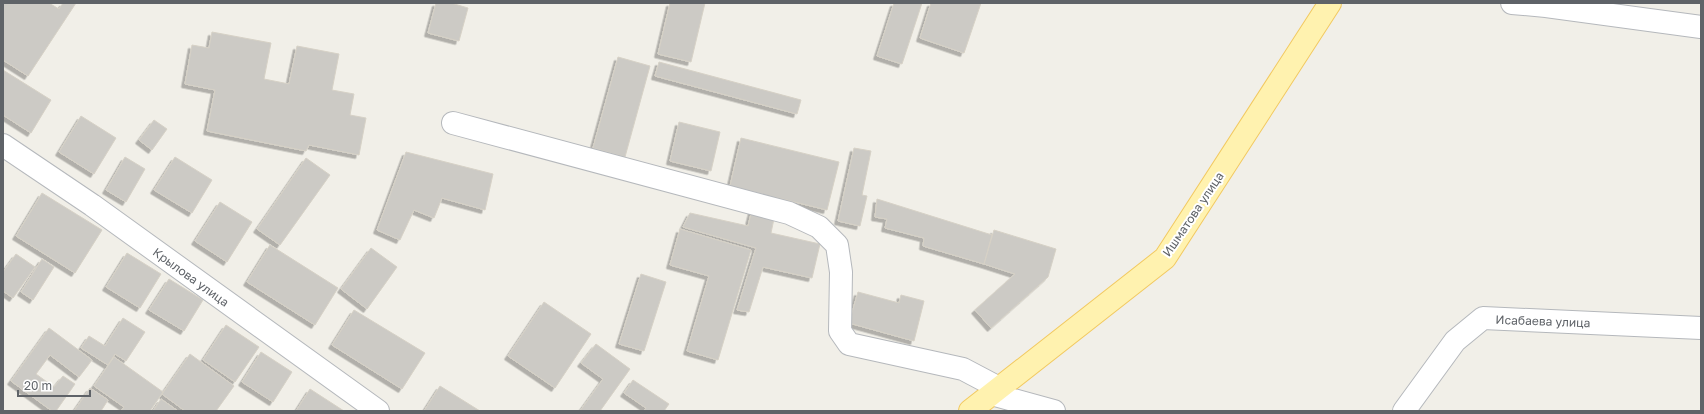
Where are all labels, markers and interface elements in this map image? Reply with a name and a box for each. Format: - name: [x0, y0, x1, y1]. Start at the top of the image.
- street label: Ишматова улица: [1159, 169, 1227, 259]
- street label: Крылова улица: [150, 244, 232, 310]
- street label: Исабаева улица: [1495, 312, 1591, 330]
- scale bar: [18, 372, 90, 398]
- text: 20 m: [24, 378, 52, 393]

